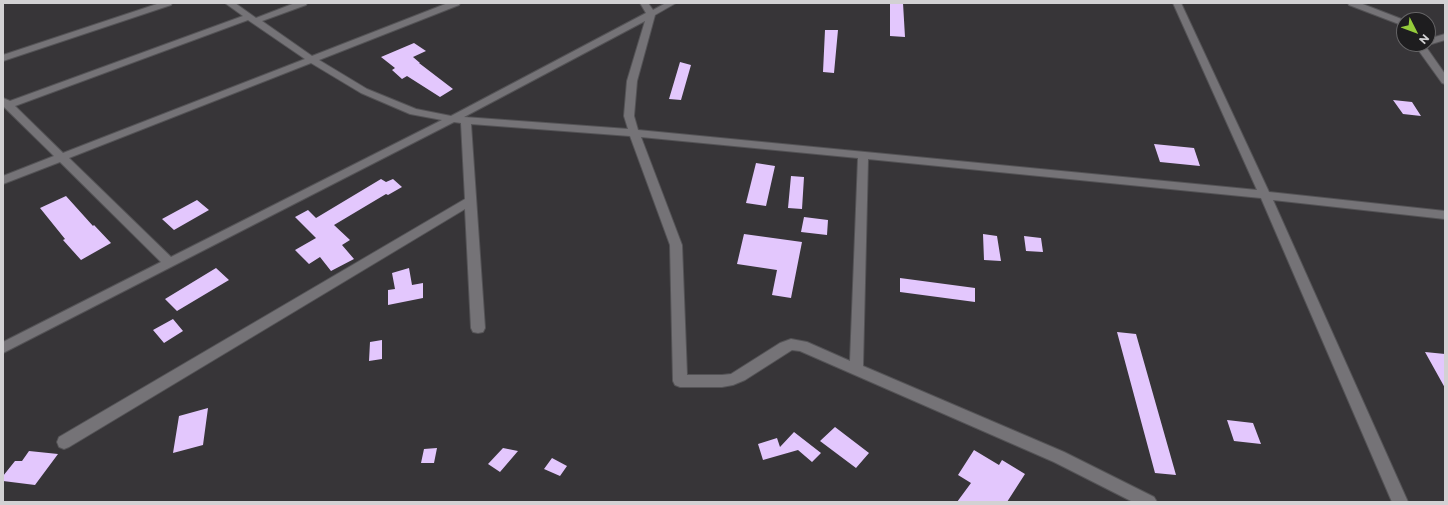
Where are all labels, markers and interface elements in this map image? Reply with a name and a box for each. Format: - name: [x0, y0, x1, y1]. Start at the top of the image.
- north arrow: [1396, 12, 1436, 52]
- text: N: [1416, 31, 1432, 47]

